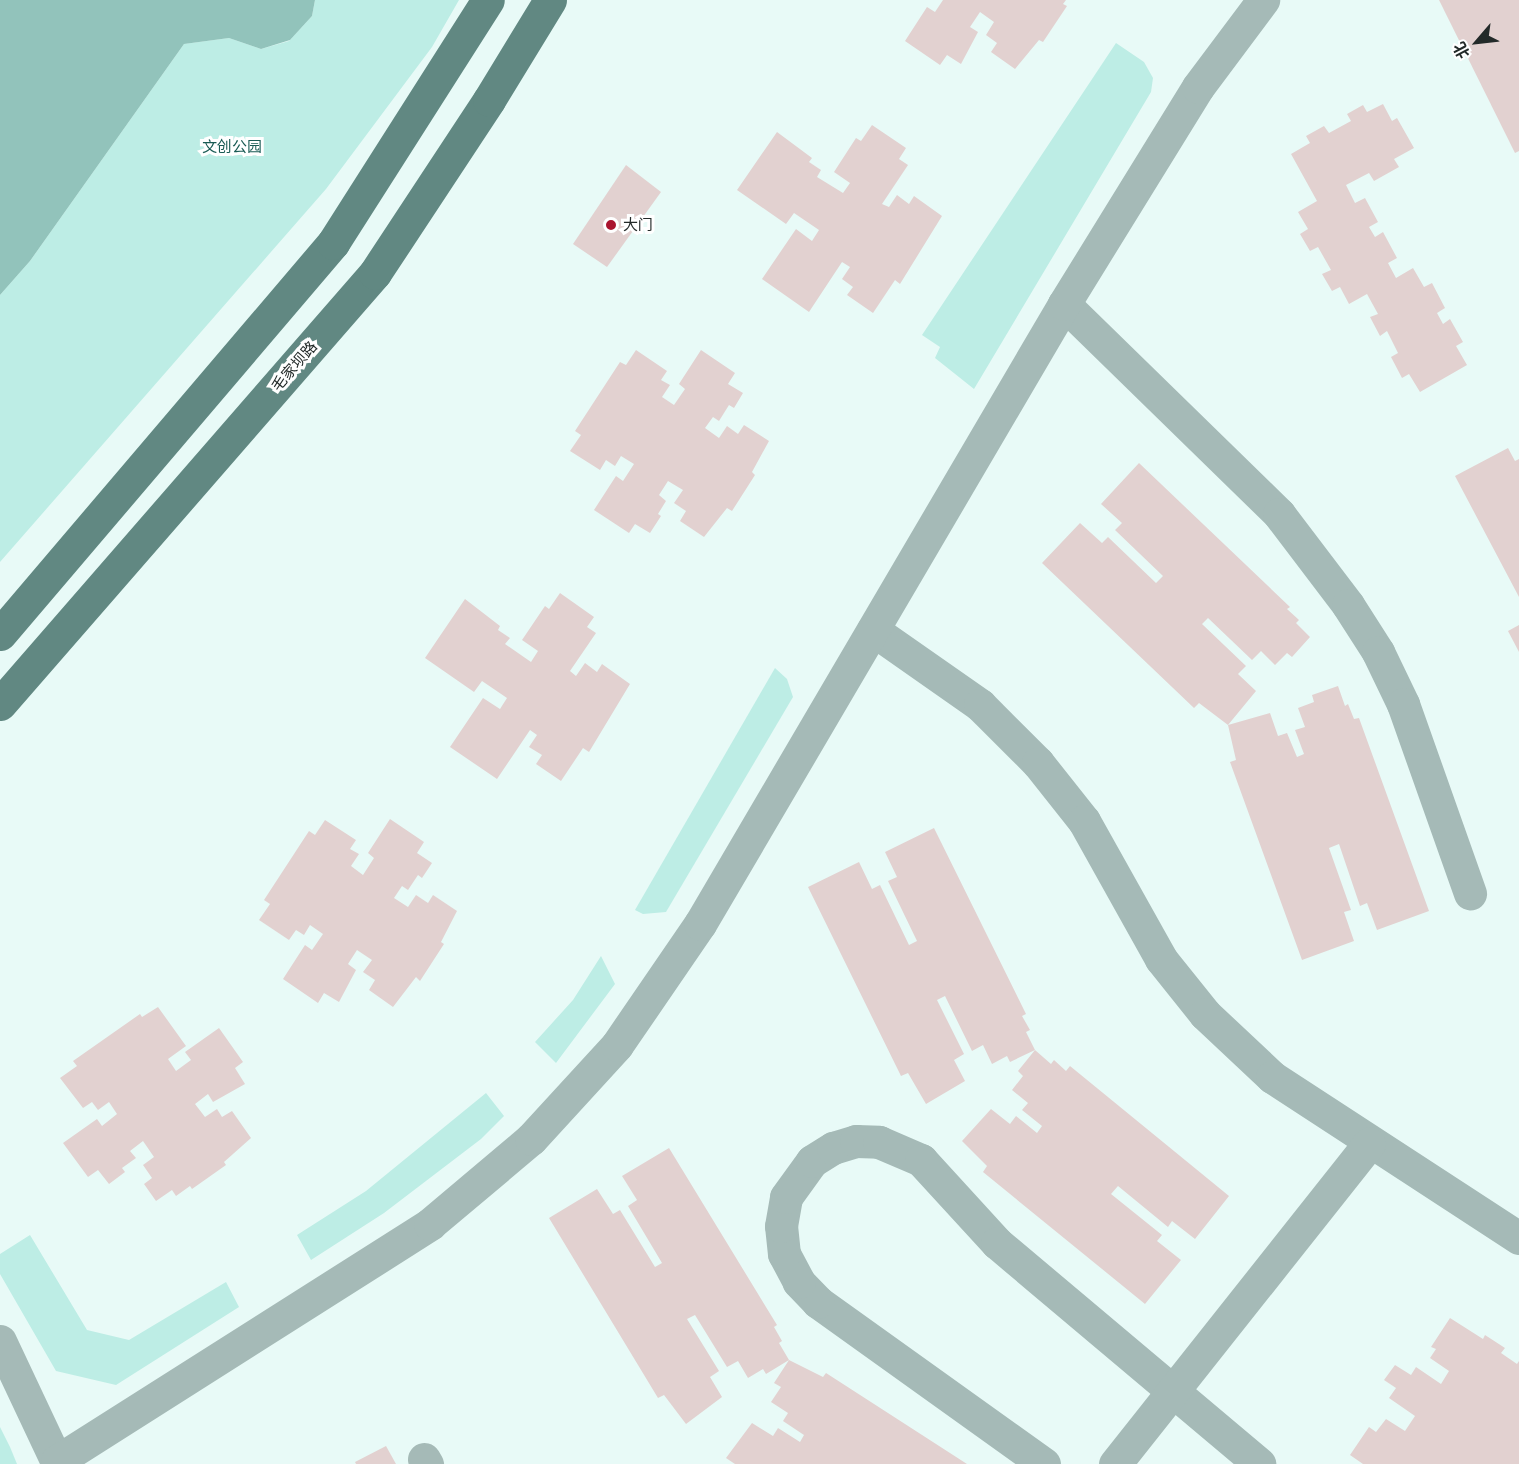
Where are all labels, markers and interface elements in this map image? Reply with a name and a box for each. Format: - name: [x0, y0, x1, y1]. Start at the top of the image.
- north arrow: [1447, 12, 1507, 72]
- text: 北: [1449, 39, 1474, 62]
- park label: 文创公园: [202, 138, 262, 156]
- place label: 大门: [623, 216, 653, 234]
- marker: 大门: [604, 218, 618, 232]
- street label: 毛家坝路: [268, 337, 320, 395]

